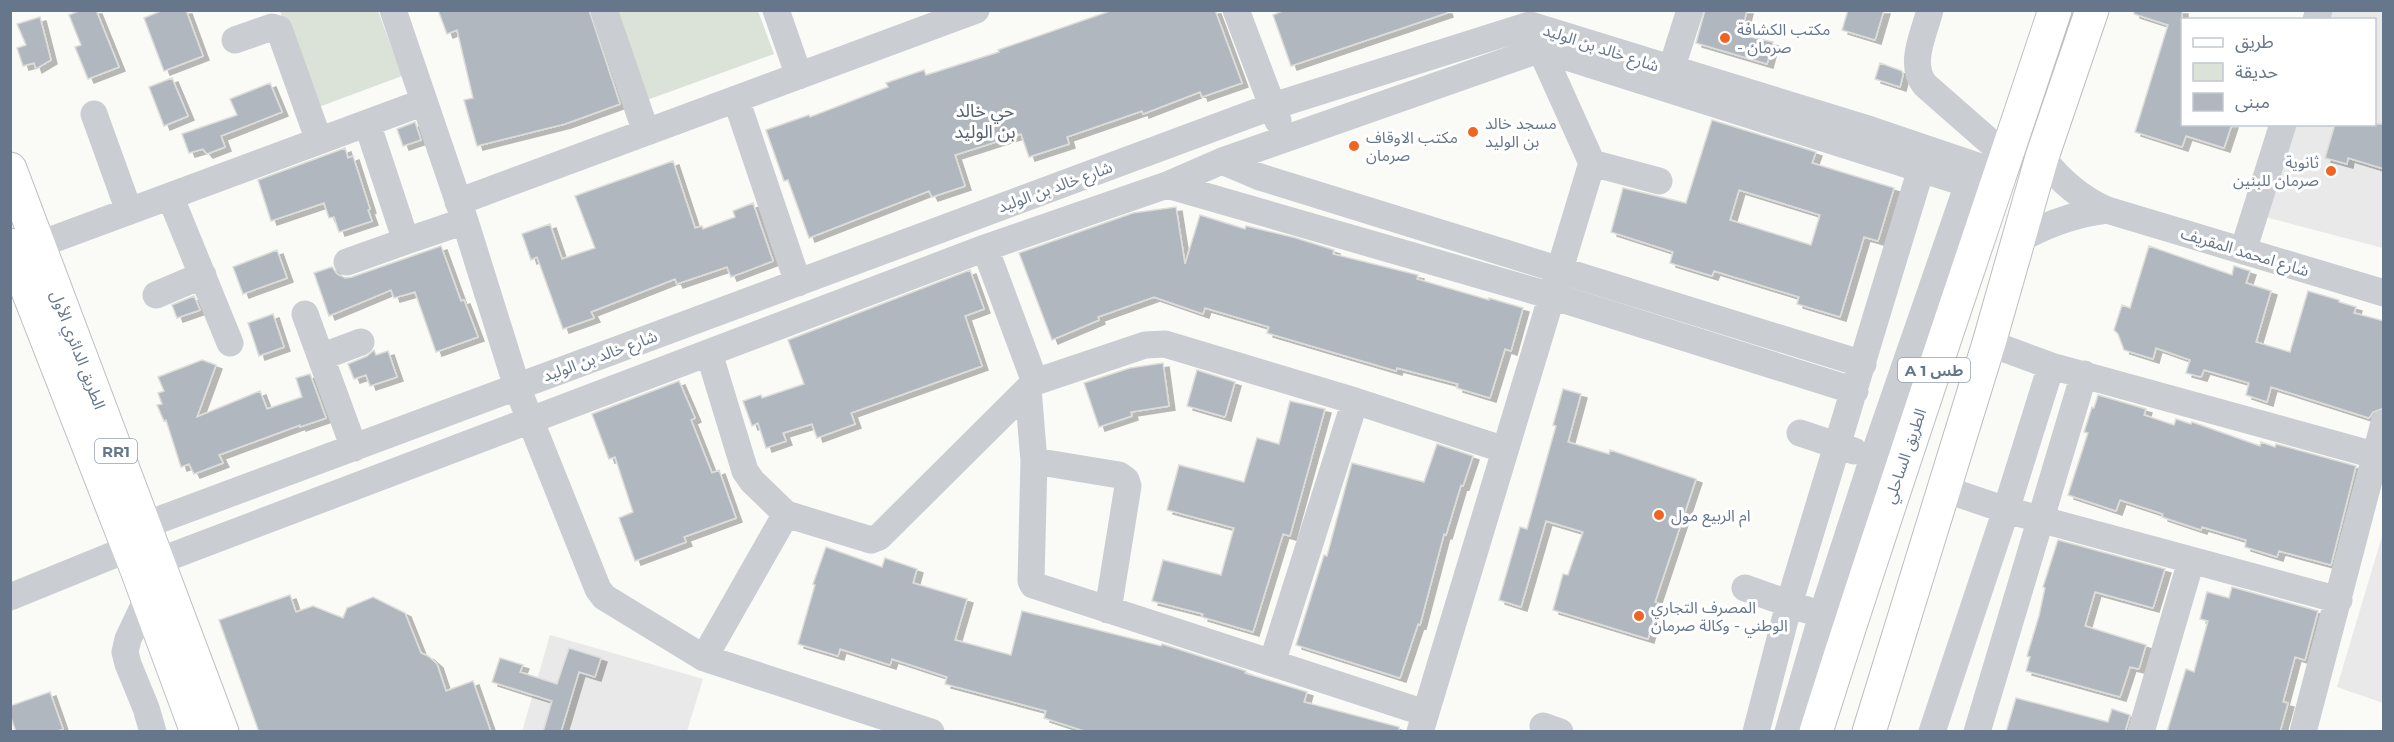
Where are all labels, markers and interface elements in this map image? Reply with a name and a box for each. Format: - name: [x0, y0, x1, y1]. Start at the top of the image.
- legend: [2181, 18, 2376, 126]
- street label: شارع خالد بن الوليد: [1540, 20, 1661, 79]
- place label: مكتب الكشافة - صرمان: [1737, 20, 1830, 57]
- marker: مكتب الكشافة - صرمان: [1718, 31, 1732, 45]
- text: طريق: [2235, 31, 2274, 53]
- text: حديقة: [2235, 61, 2278, 83]
- text: مبنى: [2235, 91, 2270, 113]
- district label: حي خالد بن الوليد: [954, 100, 1016, 143]
- place label: مسجد خالد بن الوليد: [1485, 114, 1557, 151]
- marker: مسجد خالد بن الوليد: [1466, 125, 1480, 139]
- place label: مكتب الاوقاف صرمان: [1366, 128, 1458, 165]
- marker: مكتب الاوقاف صرمان: [1347, 139, 1361, 153]
- place label: ثانوية صرمان للبنين: [2233, 153, 2319, 190]
- street label: شارع خالد بن الوليد: [995, 157, 1116, 219]
- marker: ثانوية صرمان للبنين: [2324, 164, 2338, 178]
- street label: شارع امحمد المقريف: [2178, 223, 2311, 283]
- street label: الطريق الدائري الأول: [44, 288, 109, 413]
- street label: شارع خالد بن الوليد: [540, 326, 661, 388]
- road number: A 1 طس: [1898, 358, 1970, 382]
- street label: الطريق الساحلي: [1880, 406, 1933, 507]
- road number: RR1: [95, 439, 137, 463]
- place label: ام الربيع مول: [1671, 506, 1751, 528]
- marker: ام الربيع مول: [1652, 508, 1666, 522]
- place label: المصرف التجاري الوطني - وكالة صرمان: [1651, 598, 1788, 637]
- marker: المصرف التجاري الوطني - وكالة صرمان: [1632, 609, 1646, 623]

